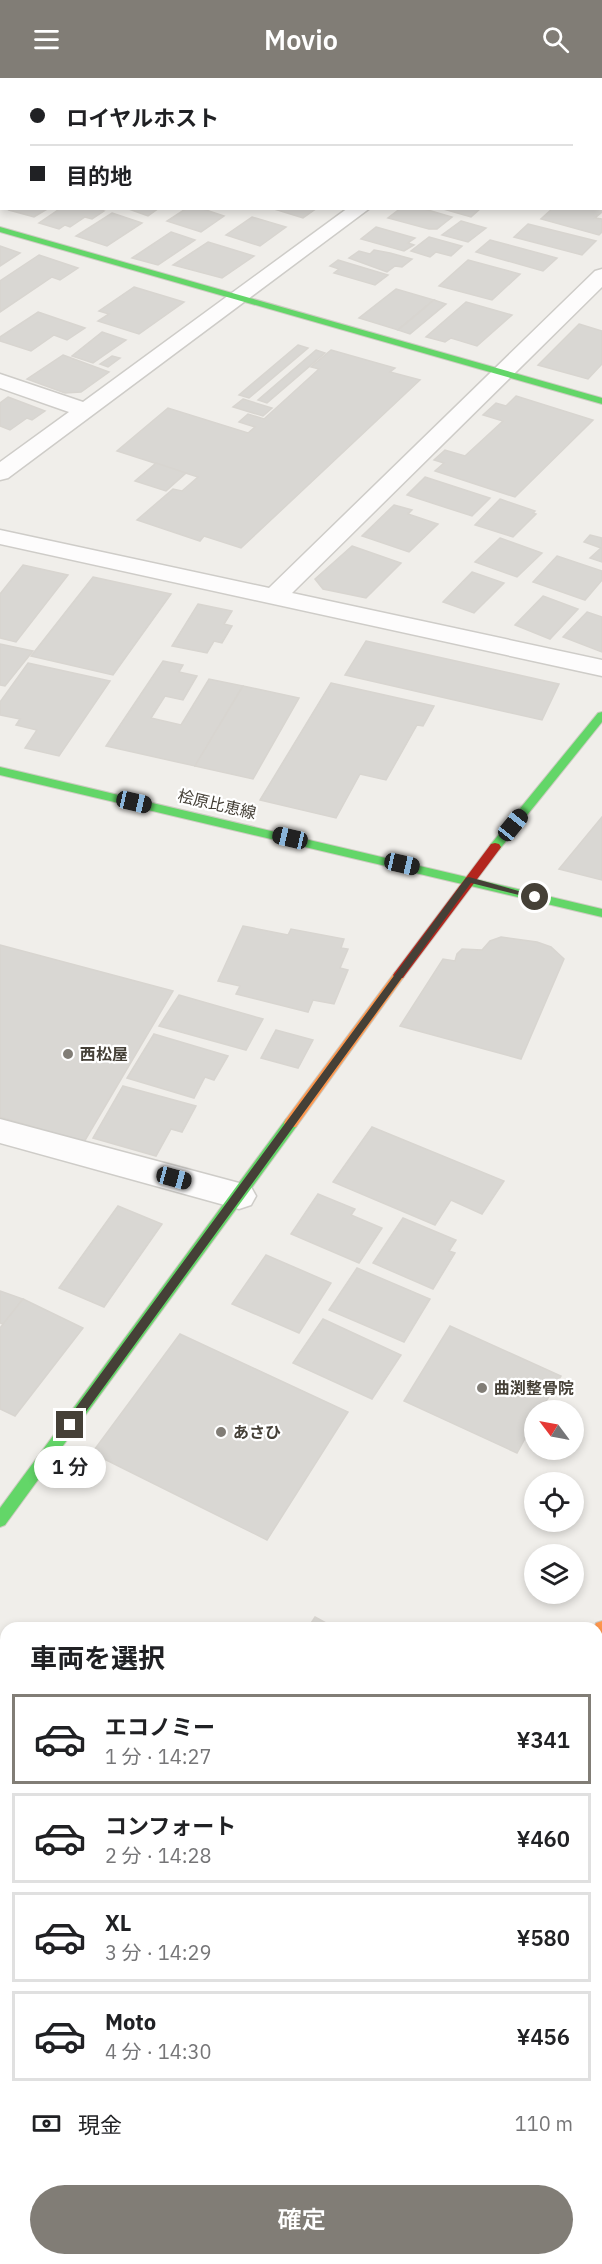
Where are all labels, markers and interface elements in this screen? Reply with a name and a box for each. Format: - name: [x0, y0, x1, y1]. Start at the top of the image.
- text: Movio: [264, 22, 338, 57]
- icon: menu: [30, 23, 63, 56]
- icon: search: [539, 23, 572, 56]
- text: ロイヤルホスト: [66, 103, 219, 132]
- text: 目的地: [66, 161, 132, 190]
- street label: 桧原比恵線: [176, 785, 258, 823]
- car: [114, 789, 154, 815]
- car: [495, 805, 531, 845]
- car: [270, 825, 310, 851]
- car: [382, 851, 422, 877]
- route start: [521, 883, 548, 910]
- place label: 西松屋: [80, 1044, 128, 1064]
- marker: 西松屋: [61, 1047, 75, 1061]
- car: [154, 1165, 194, 1191]
- place label: 曲渕整骨院: [494, 1378, 574, 1398]
- marker: 曲渕整骨院: [475, 1381, 489, 1395]
- north arrow: [524, 1400, 584, 1460]
- map controls: [524, 1400, 584, 1604]
- route end: [56, 1411, 83, 1438]
- place label: あさひ: [233, 1422, 281, 1442]
- marker: あさひ: [214, 1425, 228, 1439]
- callout: 1 分: [34, 1446, 106, 1488]
- text: 1 分: [52, 1453, 88, 1480]
- button: locate: [524, 1472, 584, 1532]
- button: layers: [524, 1544, 584, 1604]
- text: 車両を選択: [30, 1640, 165, 1675]
- icon: car: [33, 1712, 87, 1766]
- text: エコノミー: [105, 1712, 215, 1741]
- text: ¥341: [516, 1725, 570, 1754]
- text: 1 分 · 14:27: [105, 1743, 212, 1770]
- icon: car: [33, 1811, 87, 1865]
- text: コンフォート: [105, 1811, 236, 1840]
- text: ¥460: [516, 1824, 570, 1853]
- text: 2 分 · 14:28: [105, 1842, 212, 1869]
- text: XL: [105, 1908, 131, 1937]
- icon: car: [33, 1910, 87, 1964]
- text: ¥580: [516, 1923, 570, 1952]
- text: 3 分 · 14:29: [105, 1939, 212, 1966]
- text: Moto: [105, 2007, 156, 2036]
- icon: car: [33, 2009, 87, 2063]
- text: ¥456: [516, 2022, 570, 2051]
- text: 4 分 · 14:30: [105, 2038, 212, 2065]
- icon: cash: [30, 2107, 63, 2140]
- text: 現金: [78, 2110, 122, 2139]
- text: 110 m: [515, 2110, 573, 2137]
- button: 確定: [30, 2185, 573, 2254]

